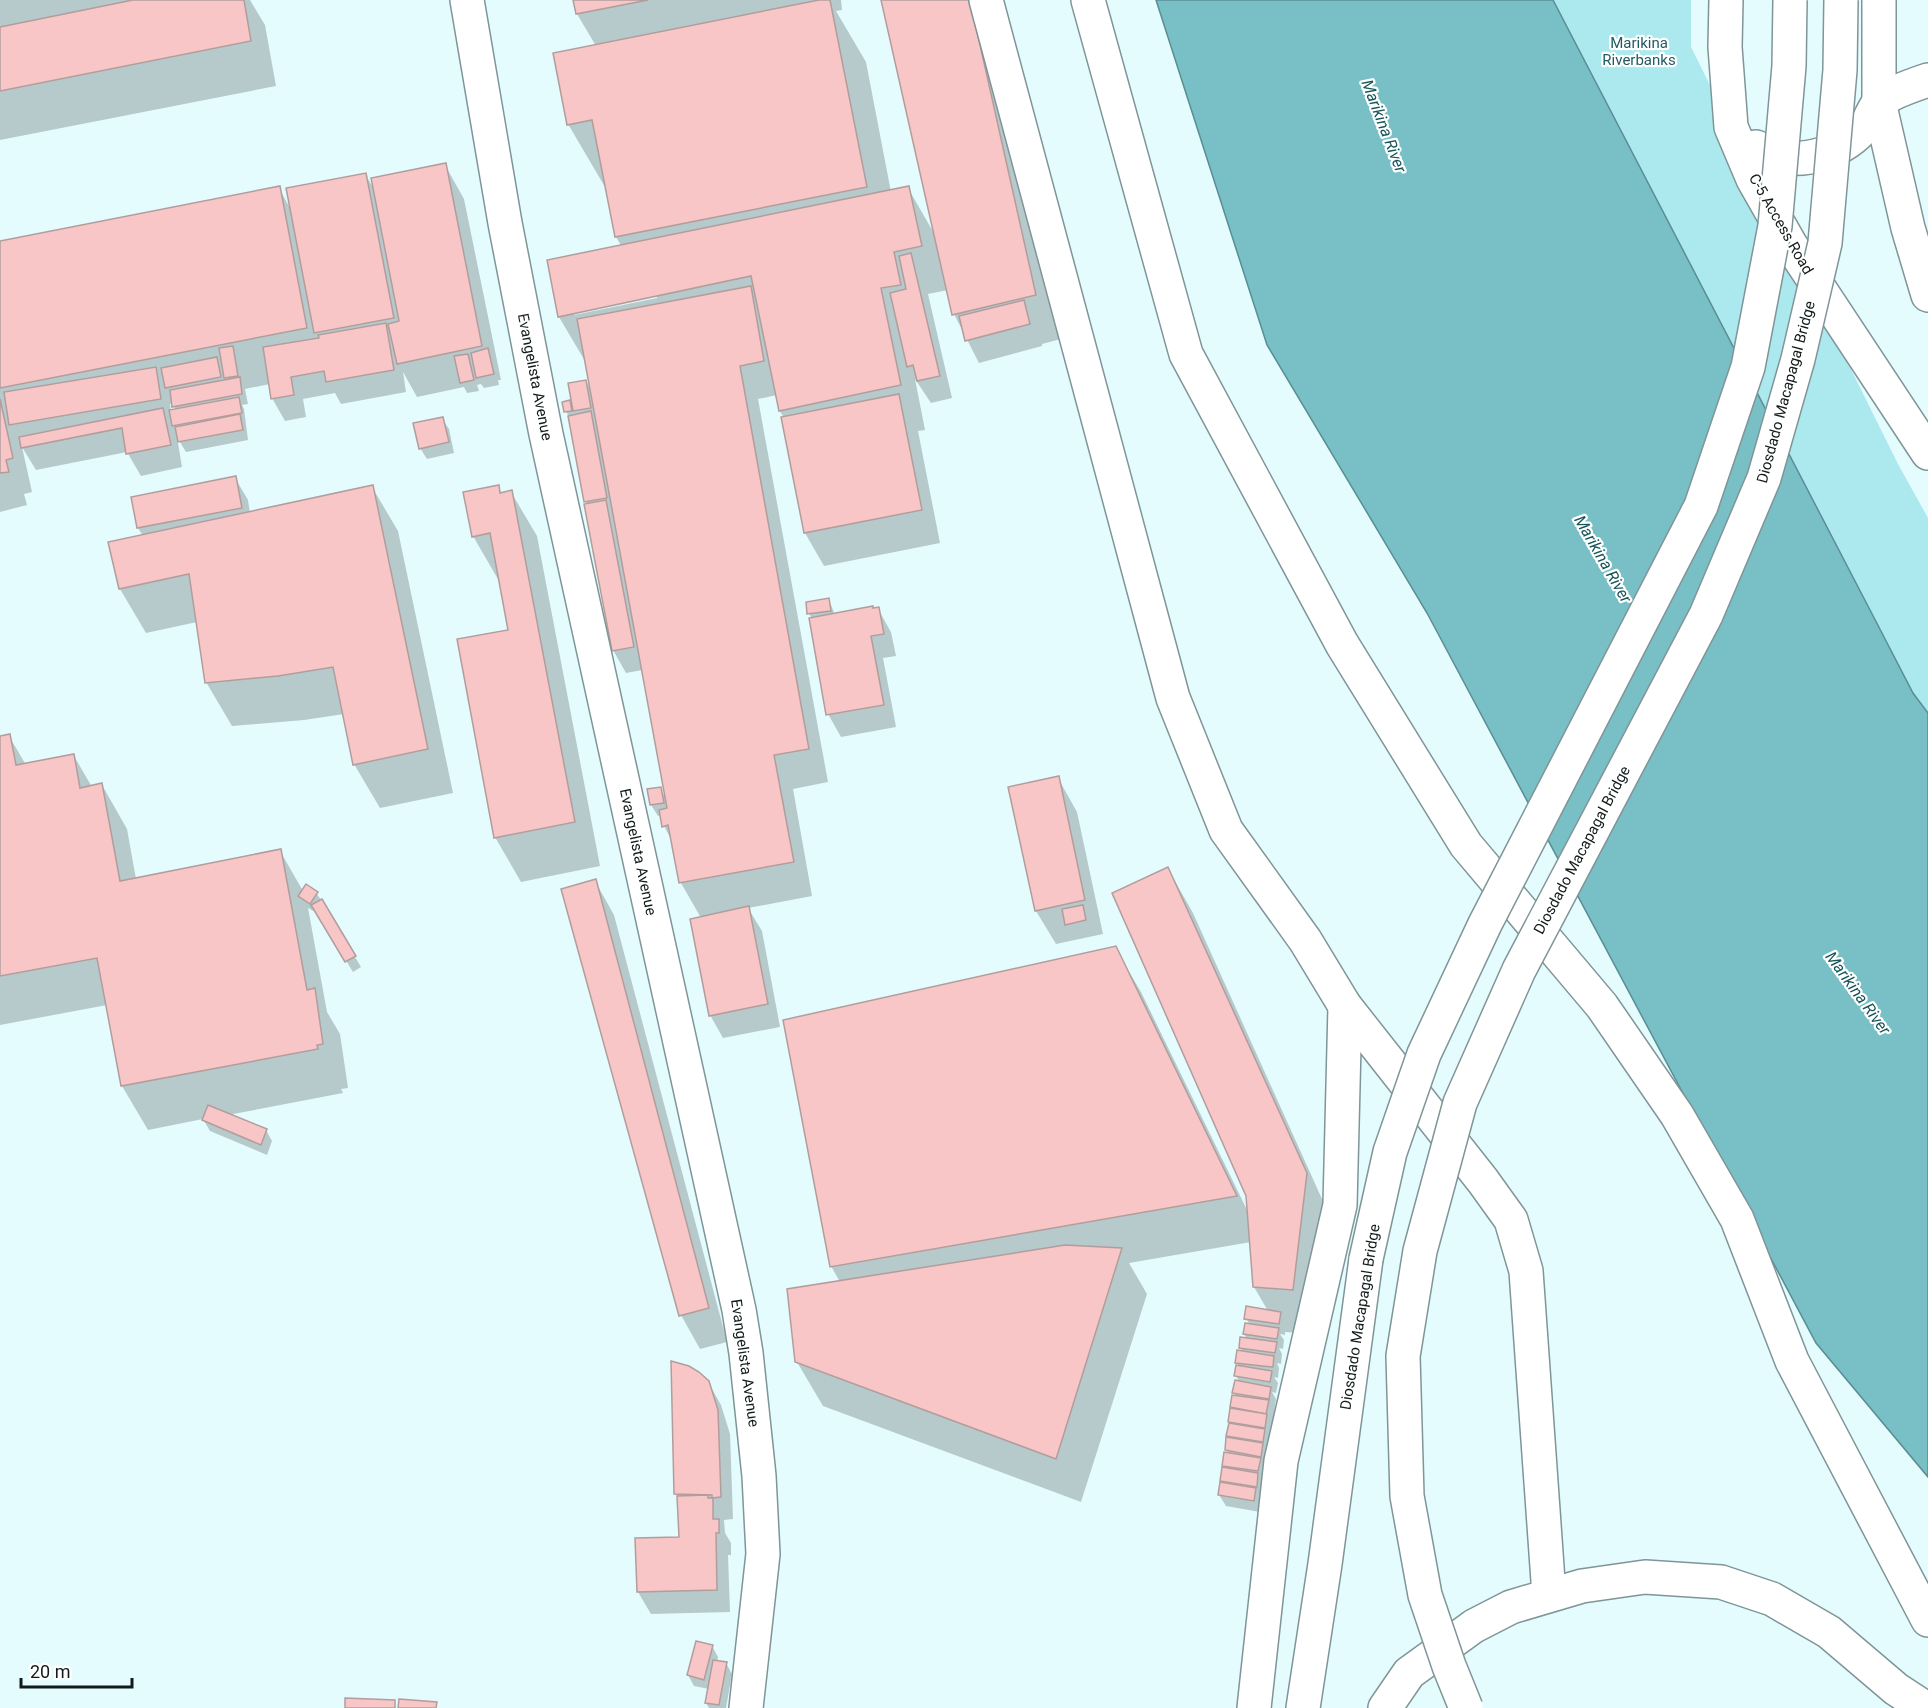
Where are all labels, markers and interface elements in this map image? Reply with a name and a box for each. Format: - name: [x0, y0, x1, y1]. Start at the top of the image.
- park label: Marikina Riverbanks: [1602, 34, 1676, 69]
- water label: Marikina River: [1358, 77, 1411, 176]
- street label: C-5 Access Road: [1745, 171, 1817, 277]
- street label: Diosdado Macapagal Bridge: [1753, 299, 1819, 485]
- street label: Evangelista Avenue: [514, 312, 556, 442]
- water label: Marikina River: [1570, 512, 1636, 607]
- street label: Diosdado Macapagal Bridge: [1530, 763, 1634, 937]
- street label: Evangelista Avenue: [616, 787, 660, 917]
- water label: Marikina River: [1822, 948, 1895, 1039]
- street label: Diosdado Macapagal Bridge: [1336, 1223, 1384, 1411]
- street label: Evangelista Avenue: [727, 1298, 763, 1428]
- scale bar: [21, 1651, 132, 1689]
- text: 20 m: [30, 1661, 70, 1682]

